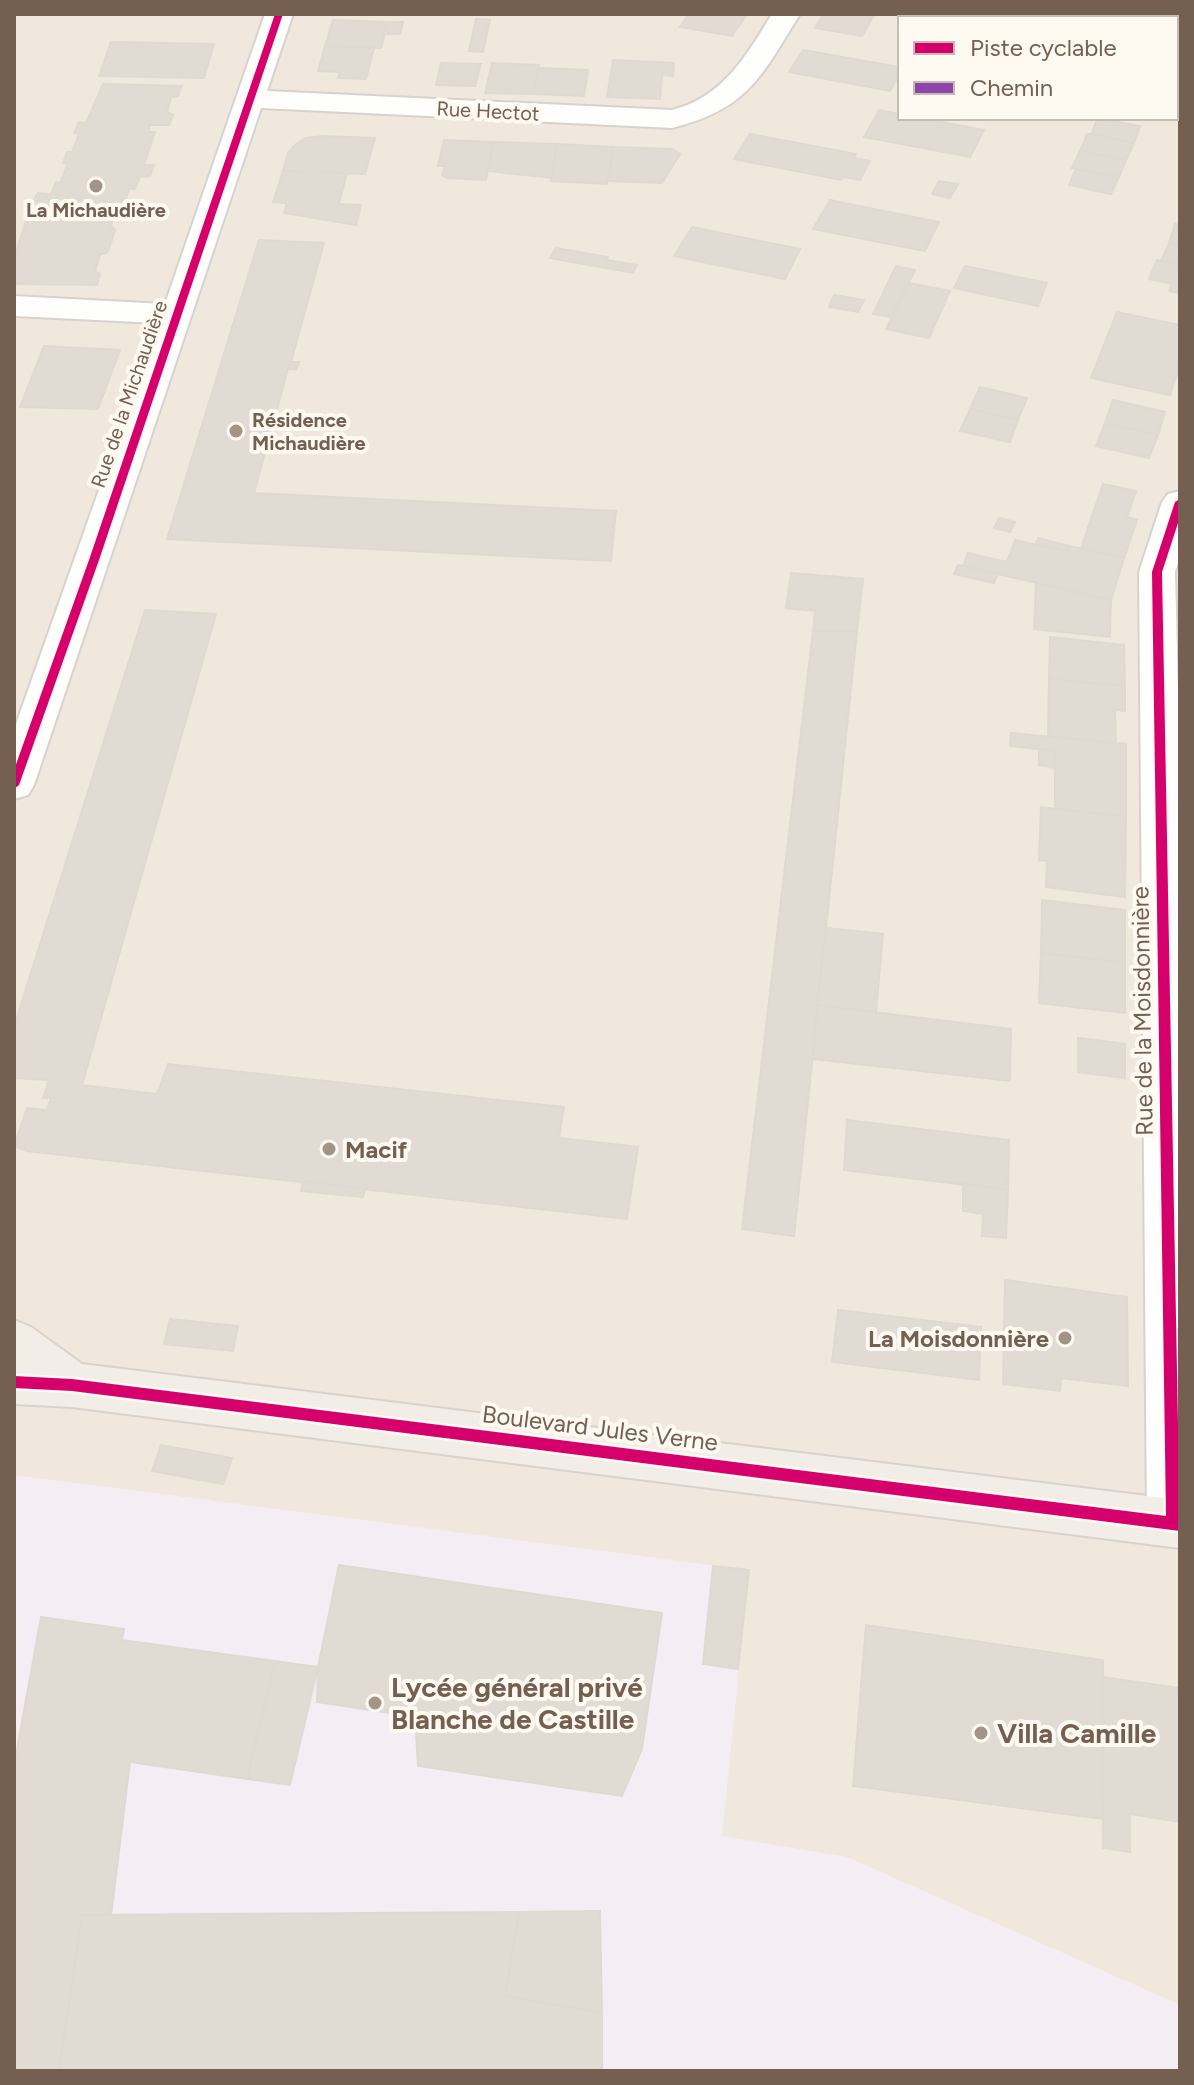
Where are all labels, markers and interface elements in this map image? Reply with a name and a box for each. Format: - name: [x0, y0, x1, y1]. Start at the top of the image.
- legend: [898, 16, 1178, 120]
- text: Piste cyclable: [970, 33, 1117, 62]
- text: Chemin: [970, 73, 1053, 102]
- street label: Rue Hectot: [436, 96, 540, 126]
- marker: La Michaudière: [87, 177, 105, 195]
- place label: La Michaudière: [26, 198, 166, 222]
- street label: Rue de la Michaudière: [86, 297, 172, 491]
- place label: Résidence Michaudière: [252, 408, 366, 455]
- marker: Résidence Michaudière: [227, 422, 245, 440]
- street label: Rue de la Moisdonnière: [1125, 886, 1159, 1136]
- place label: Macif: [345, 1135, 408, 1164]
- marker: Macif: [320, 1140, 338, 1158]
- place label: La Moisdonnière: [868, 1324, 1049, 1353]
- marker: La Moisdonnière: [1056, 1329, 1074, 1347]
- street label: Boulevard Jules Verne: [481, 1399, 719, 1457]
- place label: Lycée général privé Blanche de Castille: [391, 1670, 643, 1736]
- marker: Lycée général privé Blanche de Castille: [366, 1694, 384, 1712]
- place label: Villa Camille: [997, 1716, 1156, 1750]
- marker: Villa Camille: [972, 1724, 990, 1742]

